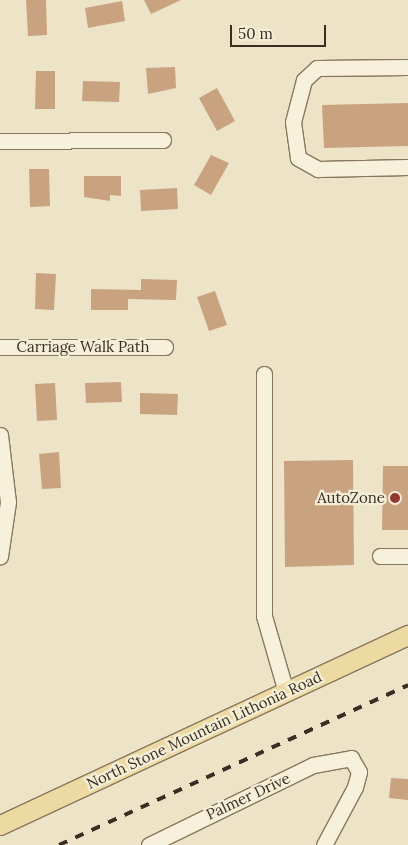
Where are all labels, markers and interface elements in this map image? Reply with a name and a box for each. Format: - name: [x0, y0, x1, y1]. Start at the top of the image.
- scale bar: [233, 15, 329, 47]
- text: 50 m: [238, 24, 273, 43]
- street label: Carriage Walk Path: [16, 338, 150, 356]
- place label: AutoZone: [317, 489, 385, 507]
- marker: AutoZone: [389, 492, 401, 504]
- street label: North Stone Mountain Lithonia Road: [84, 667, 324, 793]
- street label: Palmer Drive: [203, 769, 293, 823]

